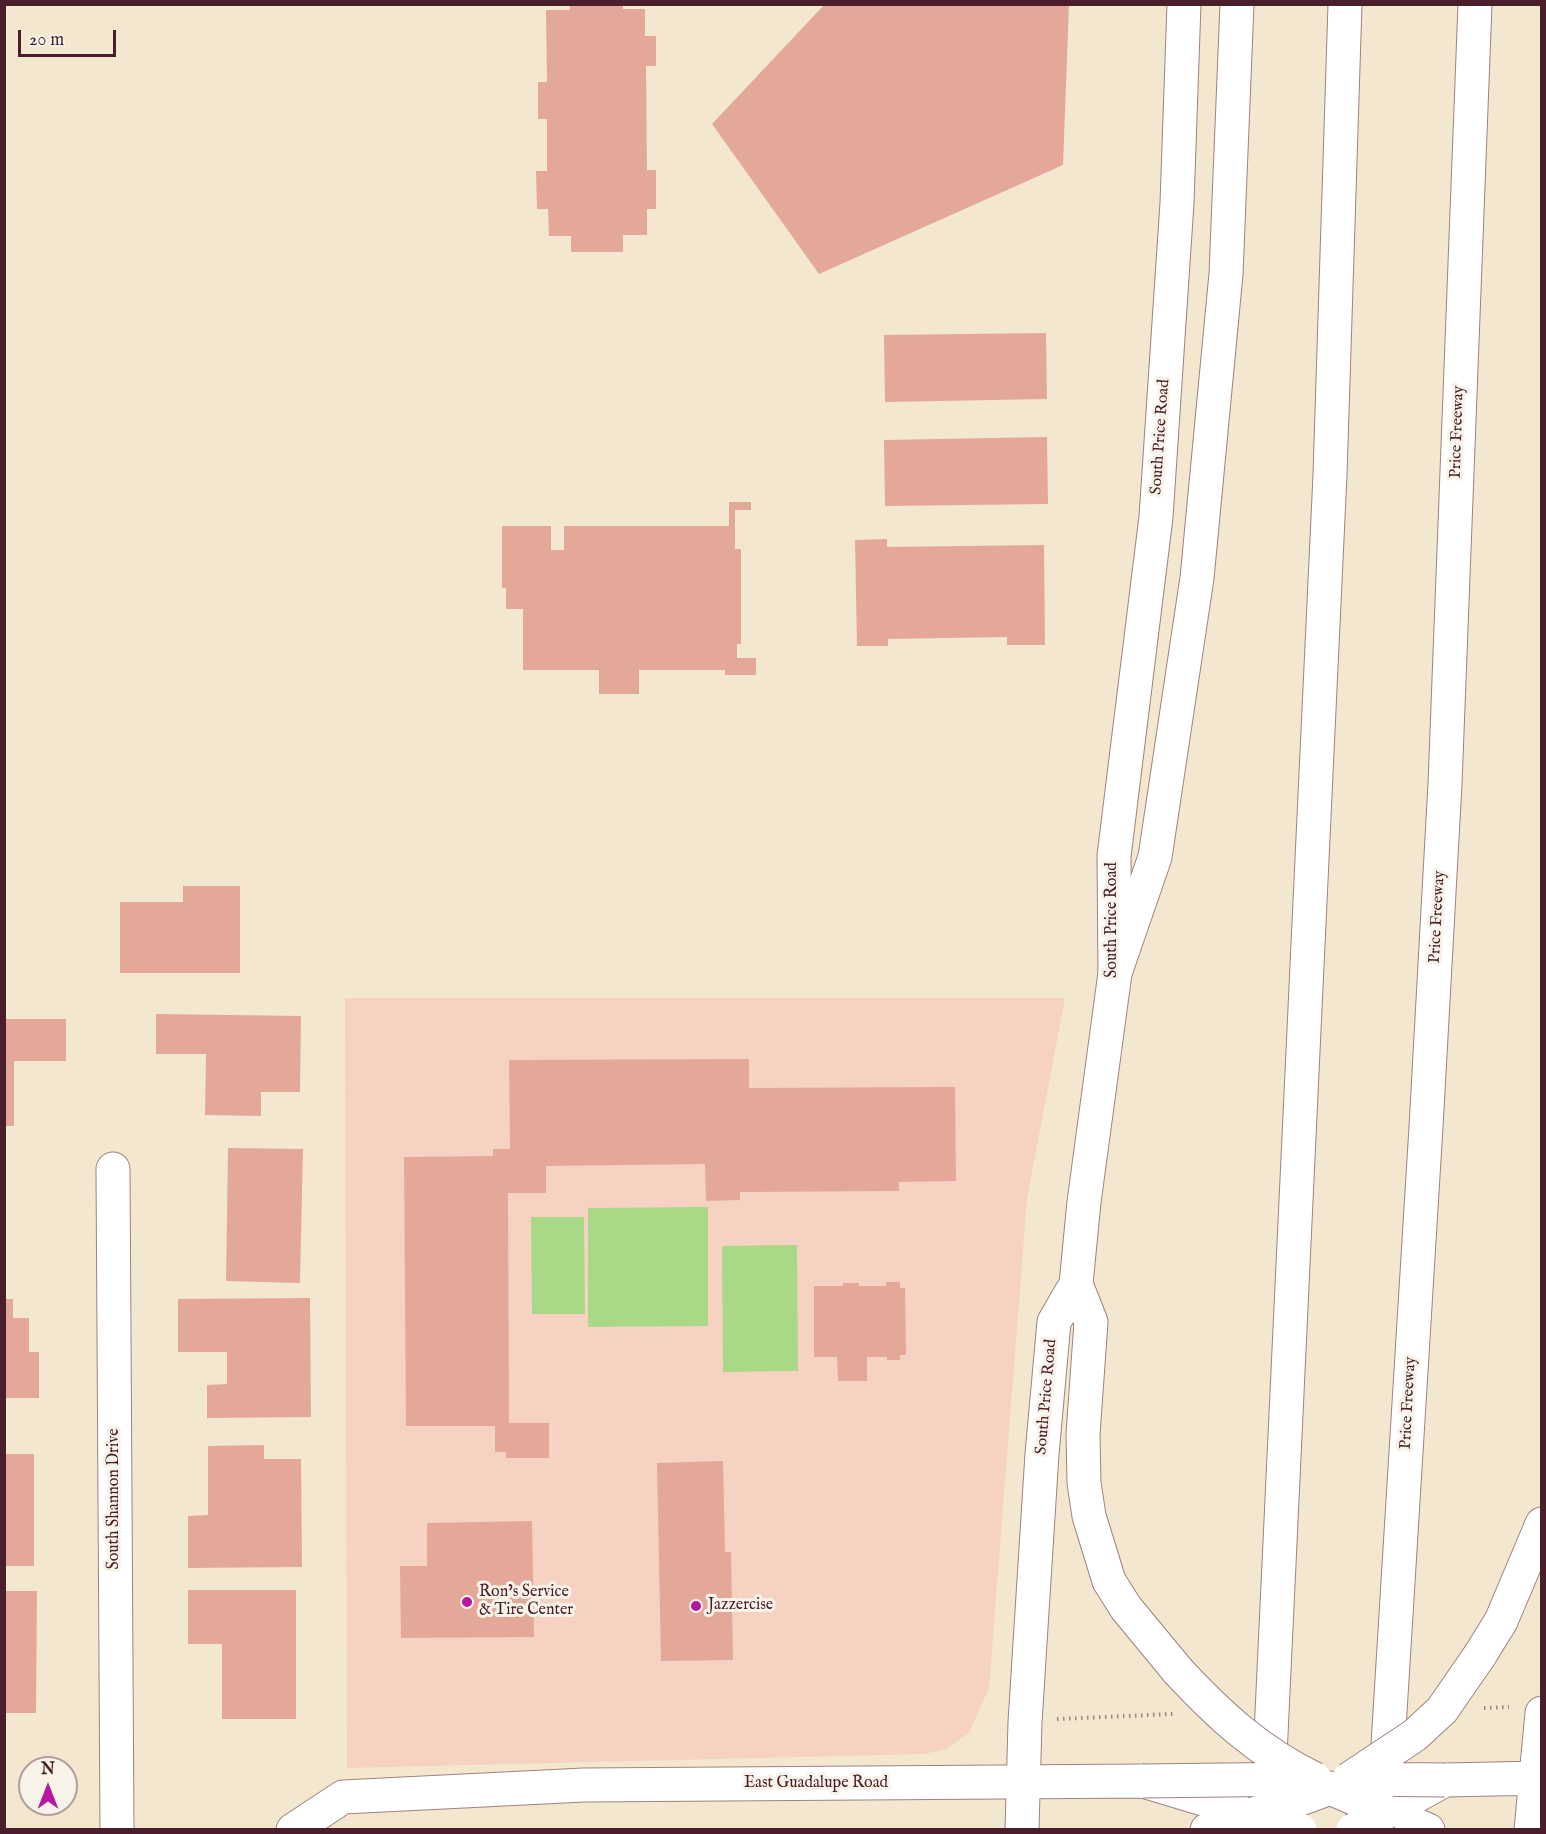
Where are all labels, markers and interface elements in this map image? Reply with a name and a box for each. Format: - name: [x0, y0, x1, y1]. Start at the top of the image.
- scale bar: [21, 18, 118, 56]
- text: 20 m: [29, 29, 64, 52]
- street label: South Price Road: [1147, 379, 1175, 495]
- street label: Price Freeway: [1447, 385, 1469, 479]
- street label: South Price Road: [1103, 862, 1123, 978]
- street label: Price Freeway: [1426, 870, 1450, 964]
- street label: South Price Road: [1032, 1338, 1062, 1456]
- street label: Price Freeway: [1397, 1356, 1421, 1450]
- street label: South Shannon Drive: [105, 1428, 125, 1570]
- place label: Ron’s Service & Tire Center: [479, 1583, 573, 1621]
- marker: Ron’s Service & Tire Center: [460, 1595, 474, 1609]
- place label: Jazzercise: [708, 1596, 773, 1616]
- marker: Jazzercise: [689, 1599, 703, 1613]
- north arrow: [18, 1756, 78, 1816]
- text: N: [41, 1760, 55, 1780]
- street label: East Guadalupe Road: [744, 1774, 888, 1794]

